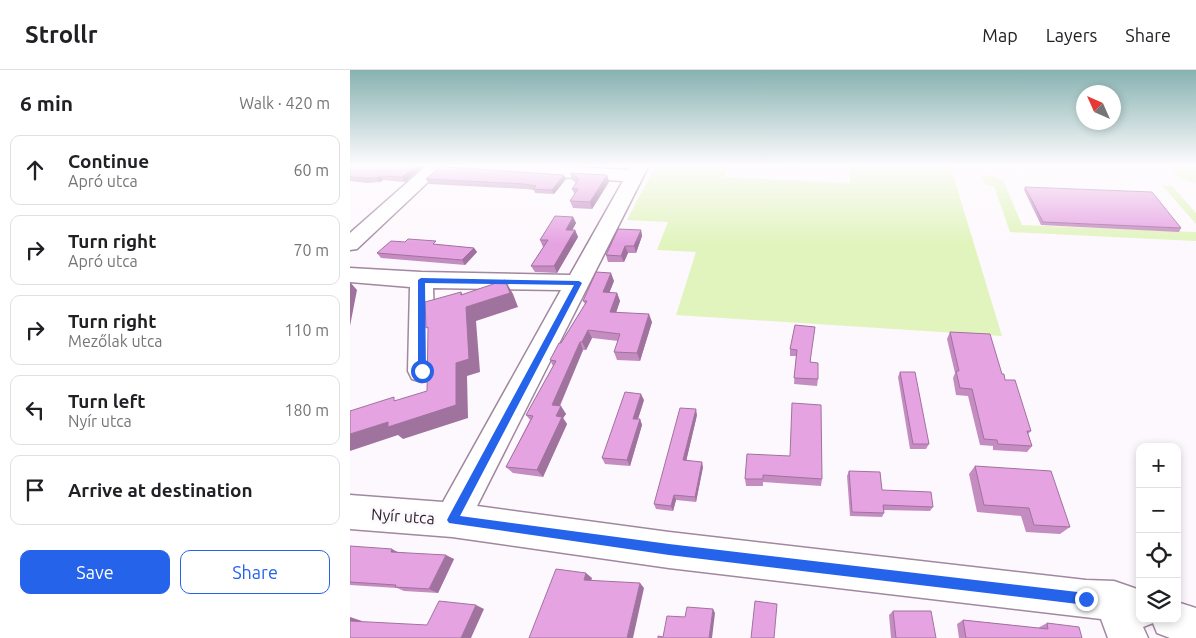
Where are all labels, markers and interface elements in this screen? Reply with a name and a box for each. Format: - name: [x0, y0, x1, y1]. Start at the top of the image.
- text: Strollr: [25, 21, 98, 48]
- text: Map: [982, 25, 1018, 45]
- text: Layers: [1046, 25, 1097, 45]
- text: Share: [1125, 25, 1171, 45]
- north arrow: [1076, 85, 1121, 130]
- text: 6 min: [20, 91, 73, 115]
- text: Walk · 420 m: [239, 94, 330, 112]
- text: Continue: [68, 150, 149, 172]
- icon: ahead: [21, 156, 49, 184]
- text: 60 m: [293, 161, 329, 179]
- text: Apró utca: [68, 172, 138, 190]
- text: Turn right: [68, 230, 156, 252]
- icon: right: [21, 236, 49, 264]
- text: 70 m: [293, 241, 329, 259]
- text: Apró utca: [68, 252, 138, 270]
- text: Turn right: [68, 310, 156, 332]
- icon: right: [21, 316, 49, 344]
- text: 110 m: [284, 321, 329, 339]
- text: Mezőlak utca: [68, 332, 163, 350]
- route start: [411, 360, 434, 383]
- text: Turn left: [68, 390, 146, 412]
- icon: left: [21, 396, 49, 424]
- text: 180 m: [284, 401, 329, 419]
- text: Nyír utca: [68, 412, 132, 430]
- map controls: [1136, 443, 1181, 623]
- button: +: [1136, 443, 1181, 488]
- icon: arrive: [21, 476, 49, 504]
- text: Arrive at destination: [68, 479, 253, 501]
- button: −: [1136, 488, 1181, 533]
- street label: Nyír utca: [371, 505, 435, 527]
- button: locate: [1136, 533, 1181, 578]
- button: Save: [20, 550, 170, 594]
- button: Share: [180, 550, 330, 594]
- button: layers: [1136, 578, 1181, 623]
- route end: [1075, 588, 1098, 611]

